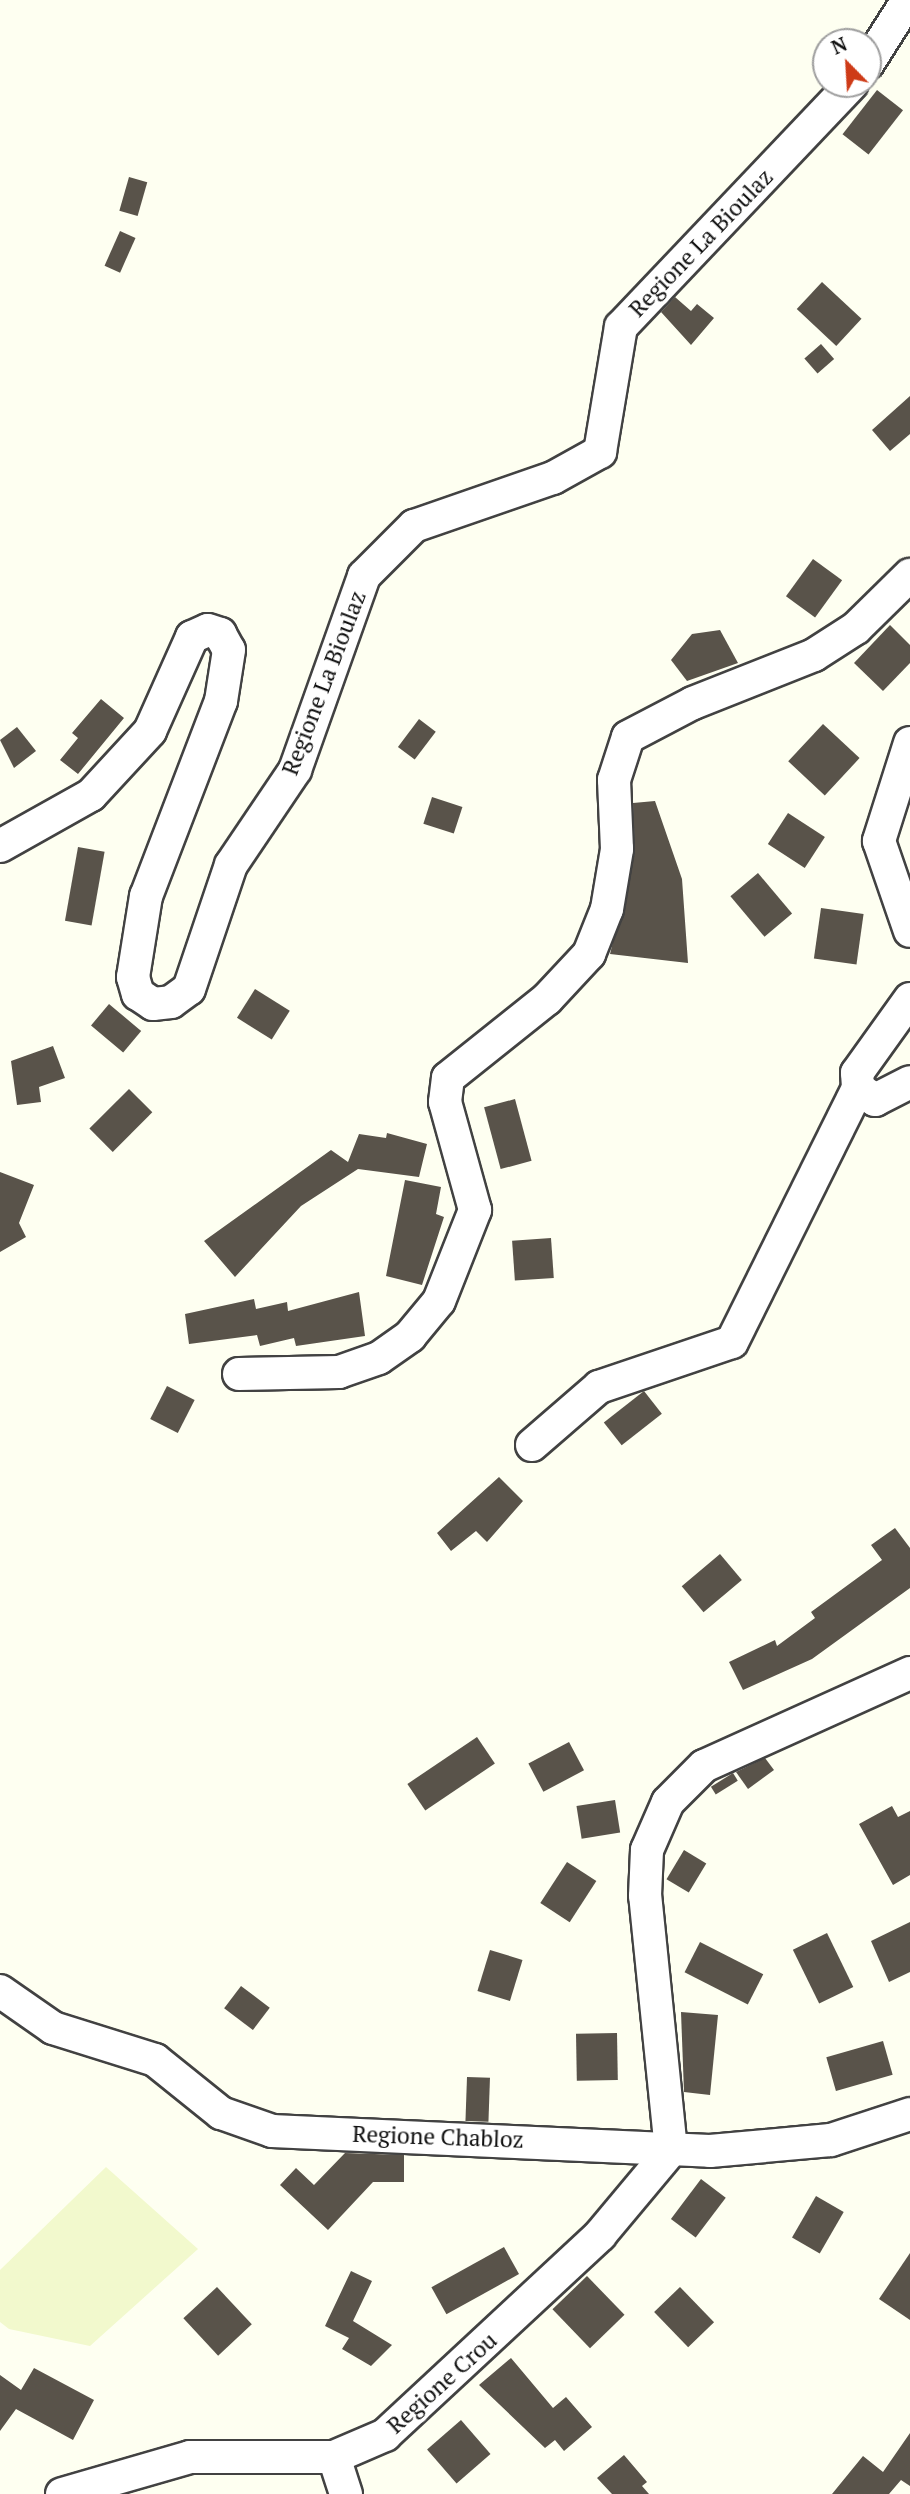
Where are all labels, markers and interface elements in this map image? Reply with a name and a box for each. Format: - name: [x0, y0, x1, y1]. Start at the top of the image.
- north arrow: [812, 28, 882, 98]
- text: N: [827, 31, 851, 60]
- street label: Regione La Bioulaz: [623, 163, 779, 323]
- street label: Regione La Bioulaz: [276, 587, 372, 779]
- street label: Regione Chabloz: [352, 2120, 524, 2154]
- street label: Regione Crou: [382, 2327, 502, 2439]

